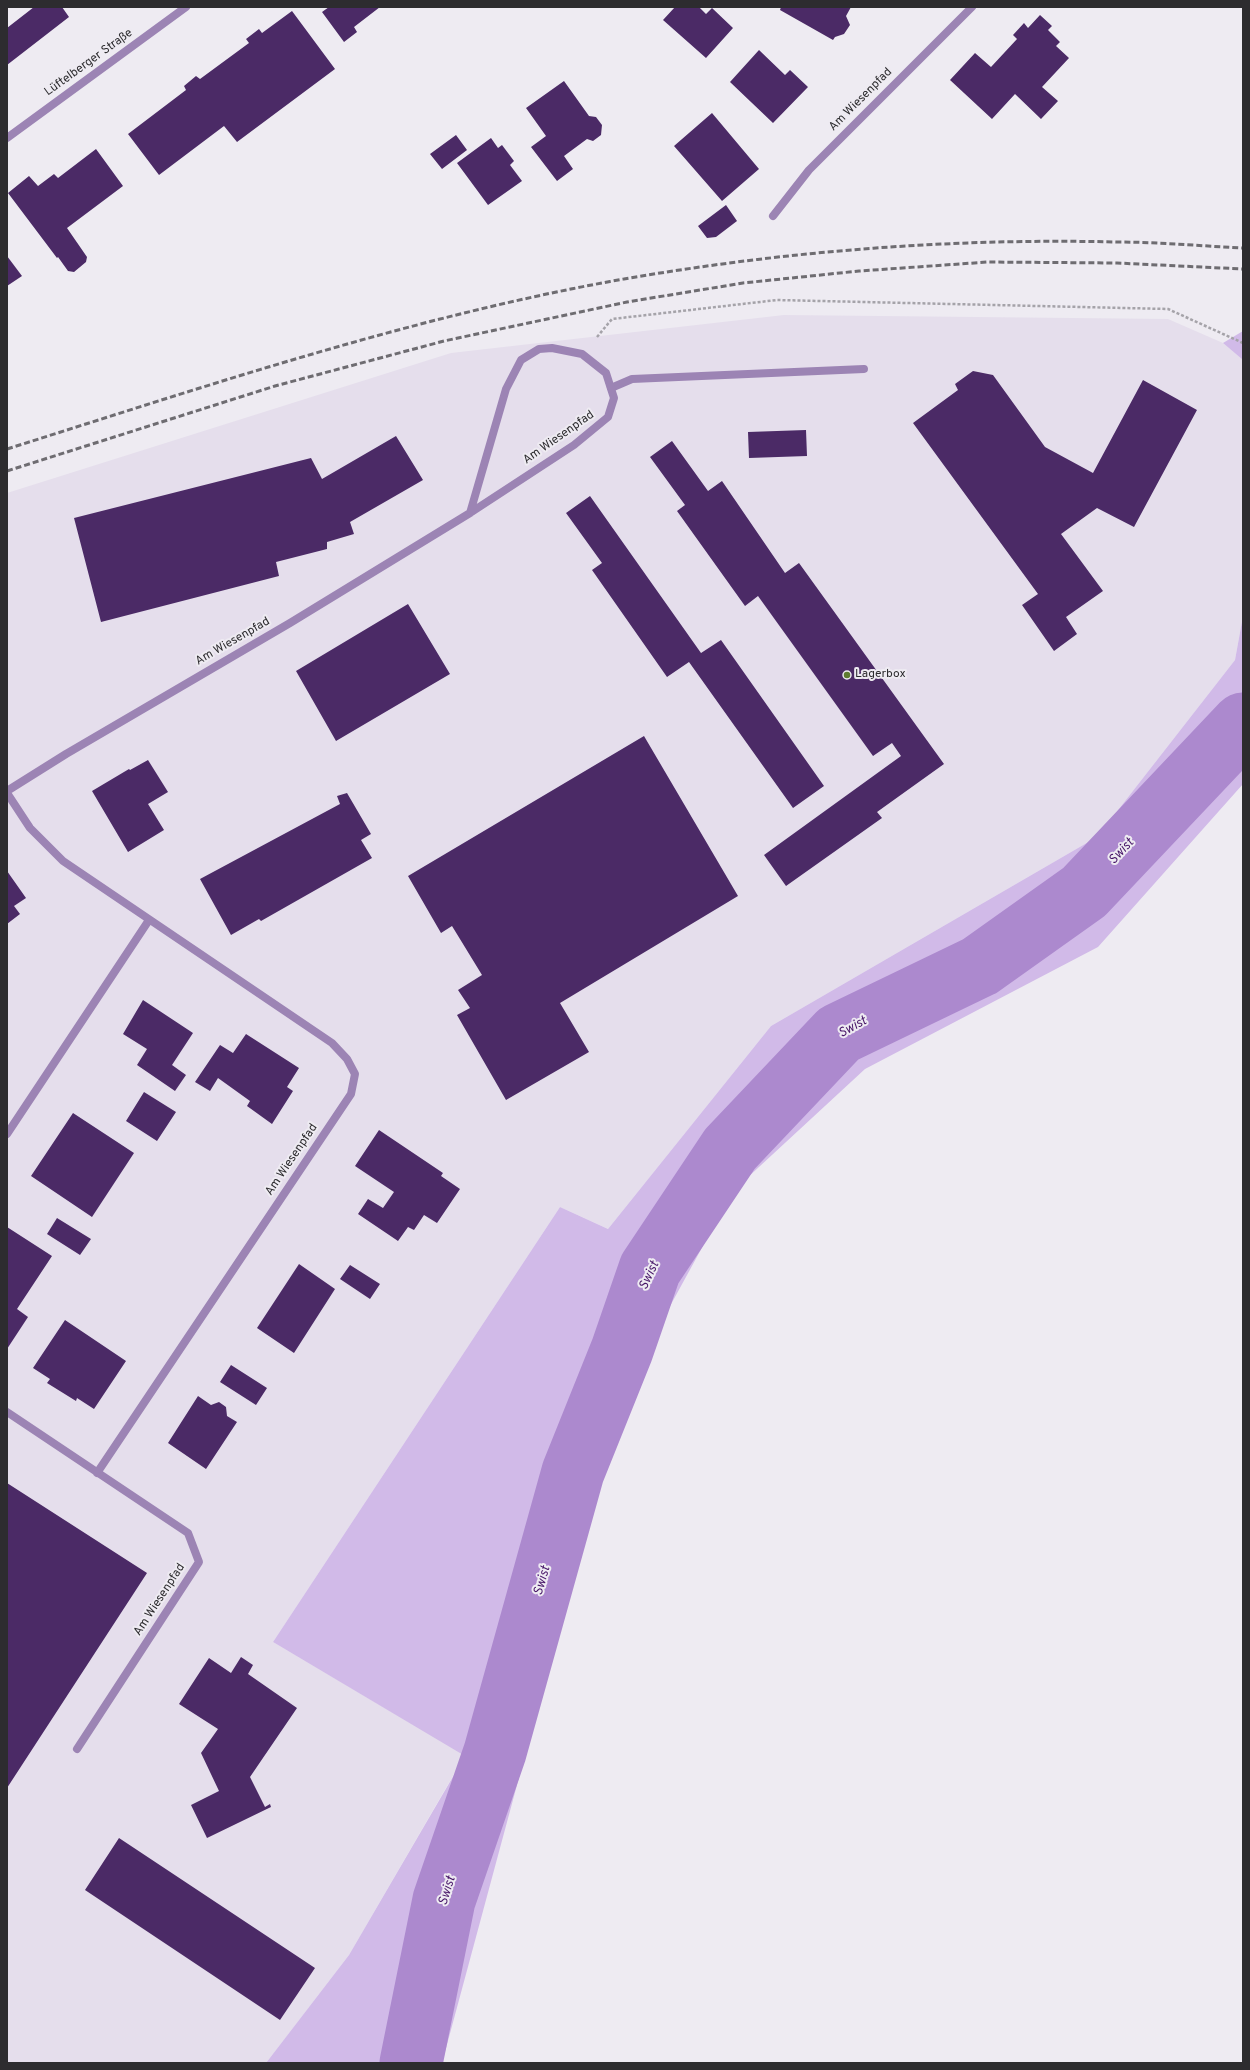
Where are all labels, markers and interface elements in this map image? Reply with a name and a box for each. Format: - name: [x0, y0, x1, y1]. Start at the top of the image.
- street label: Lüftelberger Straße: [42, 26, 136, 100]
- street label: Am Wiesenpfad: [826, 65, 896, 135]
- street label: Am Wiesenpfad: [521, 408, 597, 468]
- street label: Am Wiesenpfad: [193, 615, 273, 669]
- place label: Lagerbox: [855, 668, 906, 682]
- marker: Lagerbox: [842, 670, 852, 680]
- water label: Swist: [1106, 836, 1138, 868]
- water label: Swist: [836, 1014, 870, 1042]
- street label: Am Wiesenpfad: [263, 1121, 321, 1199]
- water label: Swist: [637, 1259, 663, 1293]
- street label: Am Wiesenpfad: [131, 1561, 189, 1639]
- water label: Swist: [531, 1565, 555, 1597]
- water label: Swist: [436, 1874, 460, 1908]

